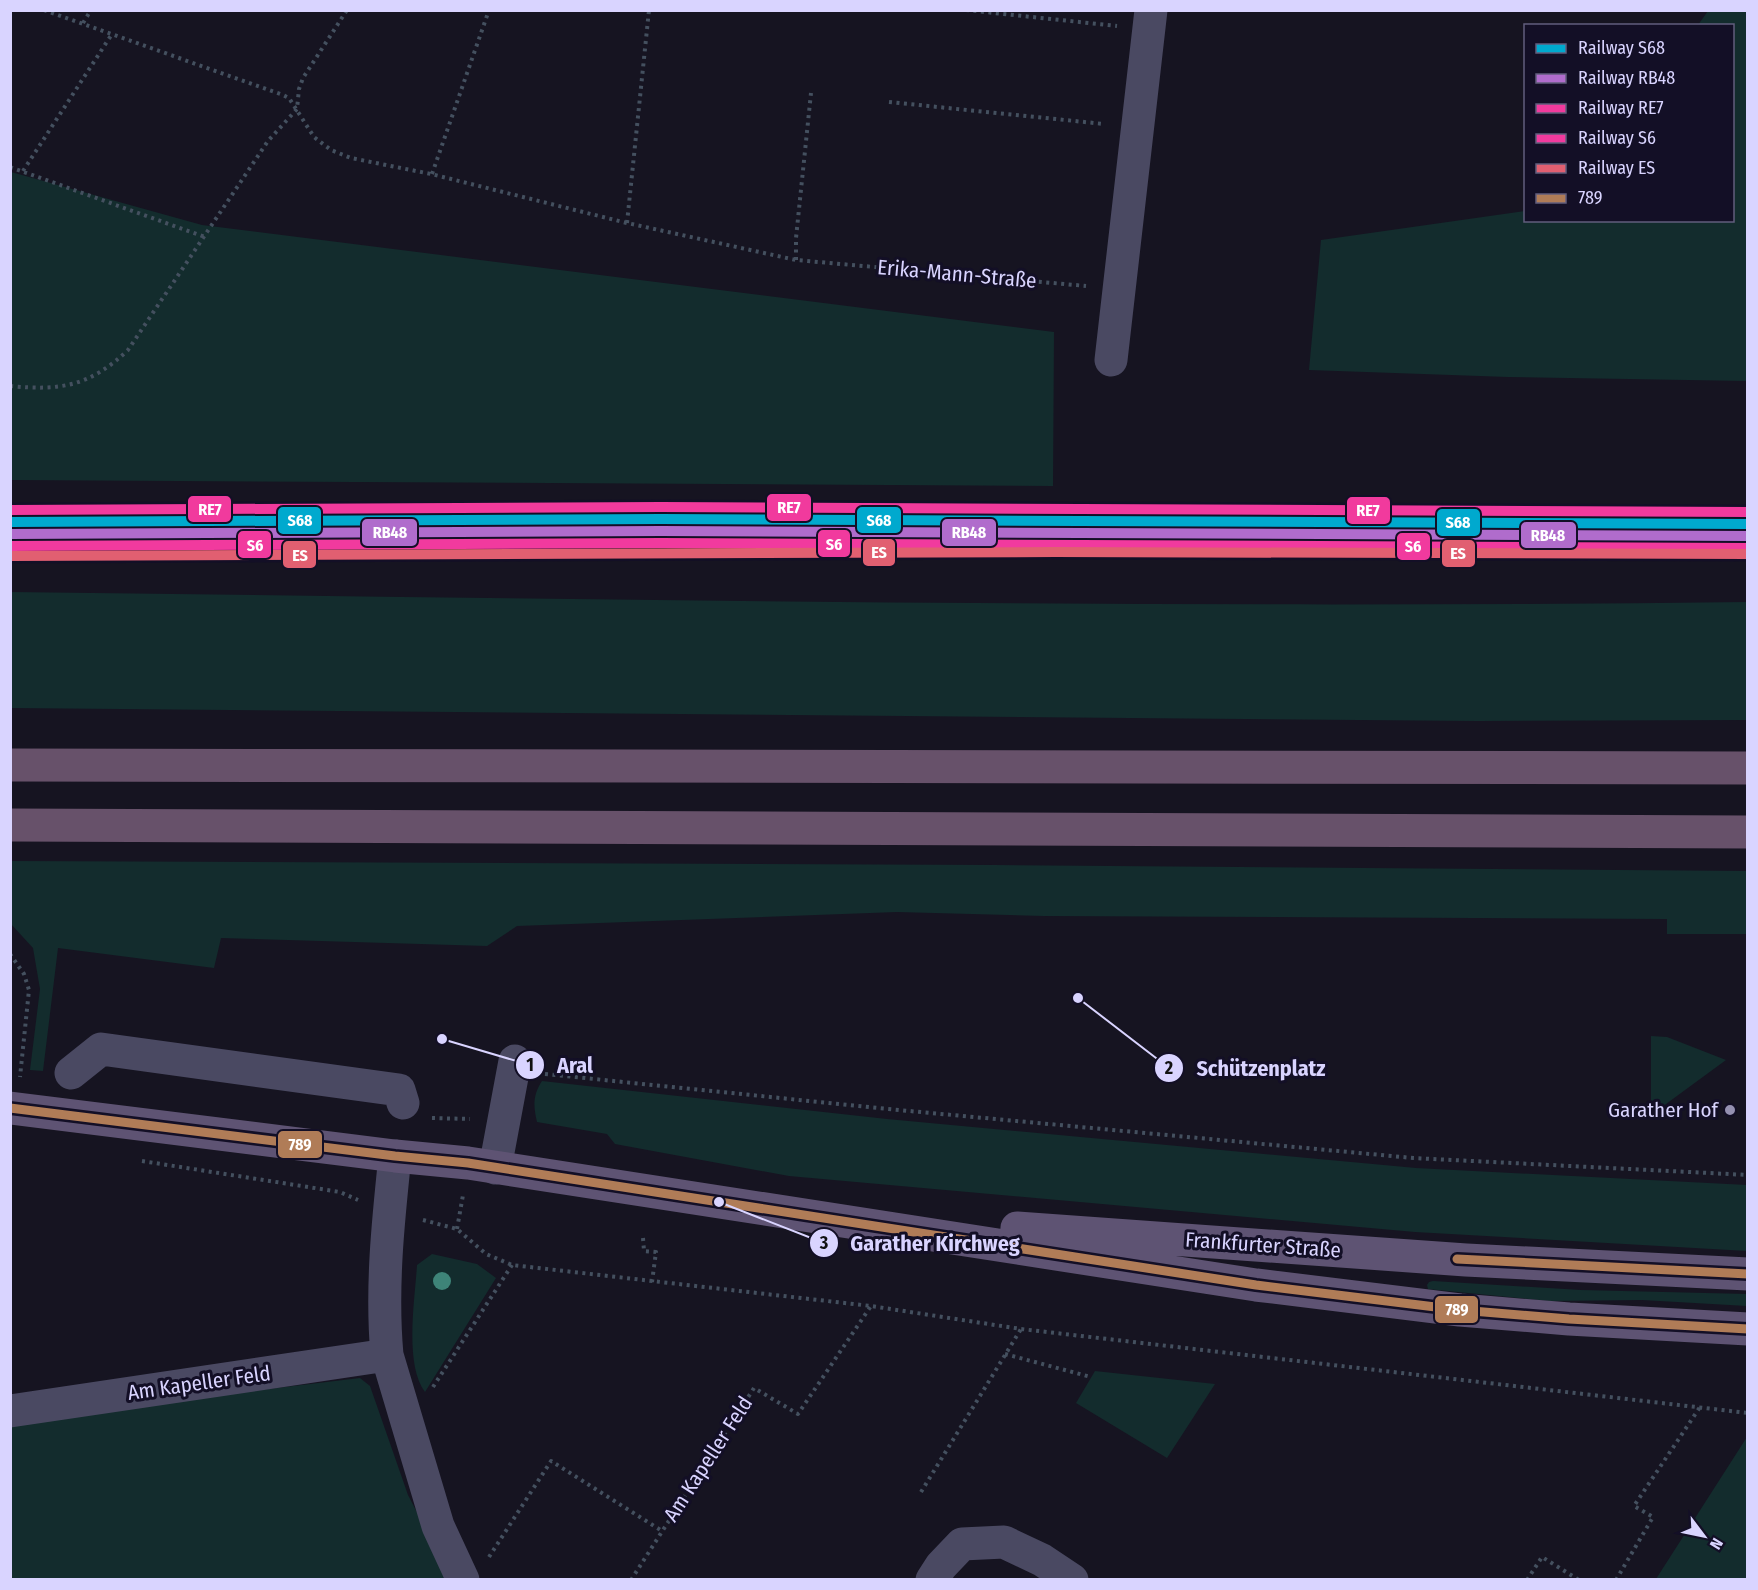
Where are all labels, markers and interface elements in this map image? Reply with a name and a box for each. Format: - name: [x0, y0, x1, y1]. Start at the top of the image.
- legend: [1524, 24, 1734, 222]
- text: Railway S68: [1578, 37, 1665, 59]
- text: Railway RB48: [1578, 67, 1675, 89]
- text: Railway RE7: [1578, 97, 1664, 119]
- text: Railway S6: [1578, 127, 1656, 149]
- text: Railway ES: [1578, 157, 1655, 179]
- text: 789: [1578, 187, 1602, 209]
- street label: Erika-Mann-Straße: [876, 254, 1038, 294]
- line badge: RE7: [766, 493, 812, 522]
- line badge: RE7: [187, 495, 232, 523]
- line badge: RE7: [1346, 496, 1391, 525]
- text: RE7: [777, 498, 801, 517]
- text: RE7: [198, 500, 222, 519]
- text: RE7: [1356, 501, 1380, 520]
- line badge: S68: [277, 506, 322, 535]
- line badge: S68: [856, 506, 902, 534]
- line badge: S68: [1436, 508, 1481, 537]
- text: S68: [287, 511, 313, 530]
- text: S68: [866, 511, 892, 530]
- text: S68: [1445, 513, 1471, 532]
- line badge: RB48: [361, 518, 418, 547]
- line badge: RB48: [941, 518, 997, 547]
- line badge: RB48: [1520, 521, 1577, 549]
- text: RB48: [373, 523, 408, 542]
- text: RB48: [952, 523, 987, 542]
- text: RB48: [1531, 526, 1566, 545]
- line badge: S6: [817, 529, 851, 558]
- line badge: S6: [237, 530, 272, 559]
- line badge: S6: [1396, 532, 1431, 561]
- text: S6: [826, 535, 842, 554]
- text: S6: [247, 536, 263, 555]
- text: S6: [1405, 537, 1421, 556]
- line badge: ES: [862, 538, 896, 567]
- line badge: ES: [1441, 539, 1476, 568]
- line badge: ES: [282, 540, 317, 569]
- text: ES: [871, 543, 887, 562]
- text: ES: [1450, 544, 1466, 563]
- text: ES: [292, 546, 308, 565]
- callout: Aral: [515, 1045, 605, 1085]
- callout: Schützenplatz: [1154, 1048, 1337, 1088]
- text: Aral: [556, 1052, 594, 1079]
- text: 1: [526, 1054, 534, 1076]
- text: Schützenplatz: [1196, 1055, 1326, 1082]
- text: 2: [1164, 1057, 1173, 1079]
- place label: Garather Hof: [1608, 1097, 1720, 1123]
- marker: Garather Hof: [1723, 1103, 1737, 1117]
- line badge: 789: [277, 1130, 323, 1159]
- text: 789: [288, 1135, 312, 1154]
- callout: Garather Kirchweg: [809, 1223, 1032, 1263]
- street label: Frankfurter Straße: [1184, 1227, 1342, 1263]
- text: Garather Kirchweg: [850, 1230, 1020, 1257]
- text: 3: [819, 1232, 829, 1254]
- line badge: 789: [1434, 1295, 1479, 1324]
- text: 789: [1445, 1300, 1469, 1319]
- street label: Am Kapeller Feld: [126, 1360, 272, 1406]
- street label: Am Kapeller Feld: [658, 1391, 758, 1527]
- north arrow: [1674, 1506, 1734, 1566]
- text: N: [1706, 1535, 1727, 1553]

